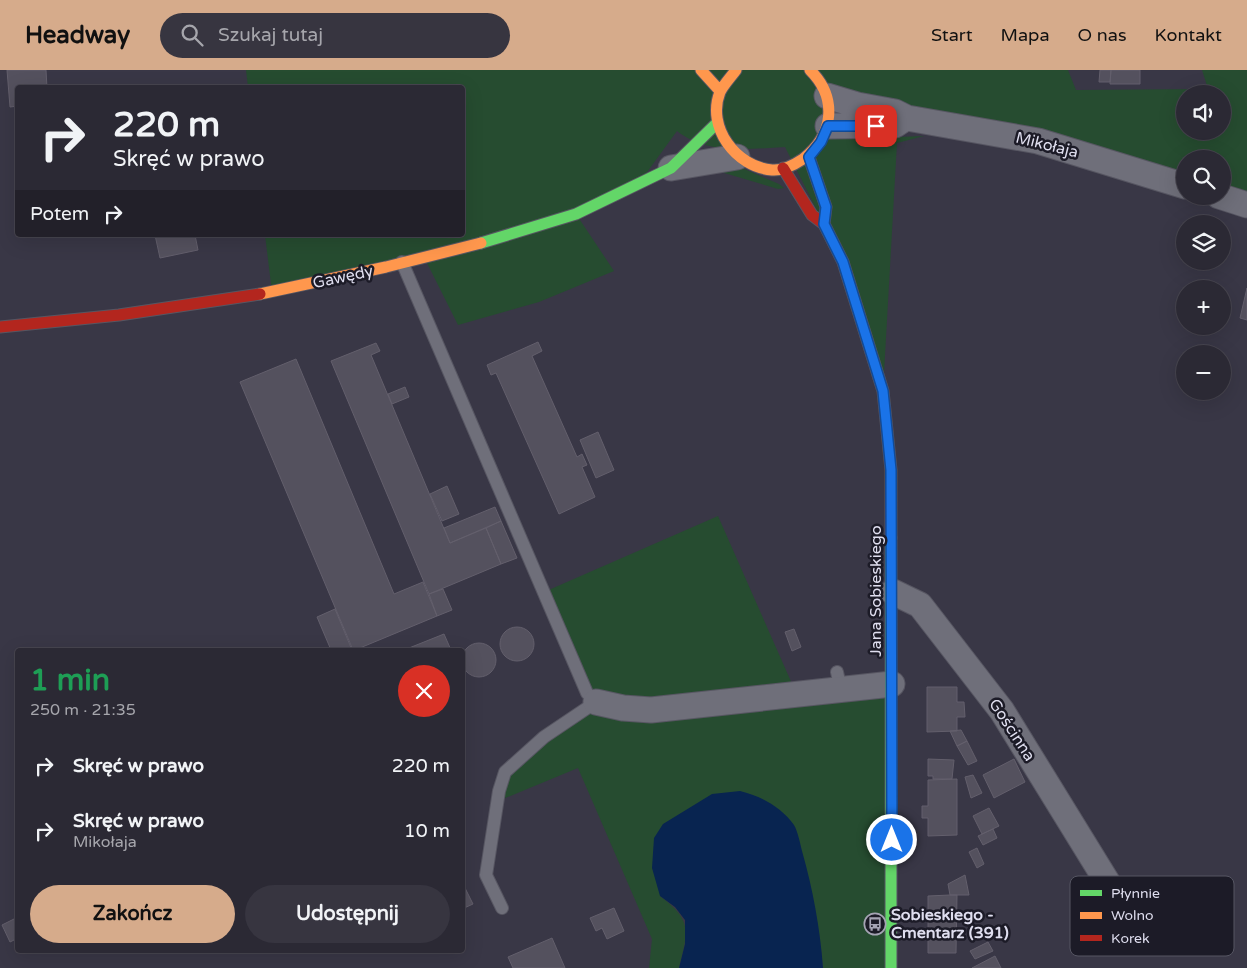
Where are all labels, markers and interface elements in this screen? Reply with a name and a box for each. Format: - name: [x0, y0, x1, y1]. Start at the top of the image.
- search box: [160, 13, 510, 58]
- text: Headway: [25, 21, 130, 50]
- icon: search: [178, 21, 206, 49]
- text: Szukaj tutaj: [218, 24, 323, 46]
- text: Start: [931, 24, 973, 46]
- text: Mapa: [1001, 24, 1050, 46]
- text: O nas: [1078, 24, 1127, 46]
- text: Kontakt: [1155, 24, 1222, 46]
- map controls: [1176, 85, 1231, 400]
- button: sound: [1176, 85, 1231, 140]
- text: 220 m: [113, 104, 220, 146]
- icon: right: [30, 105, 95, 170]
- pin: [855, 105, 897, 147]
- icon: arrive: [862, 112, 890, 140]
- street label: Mikołaja: [1014, 128, 1080, 162]
- text: Skręć w prawo: [113, 146, 265, 172]
- button: search: [1176, 150, 1231, 205]
- icon: right: [99, 200, 127, 228]
- text: Potem: [30, 203, 89, 225]
- button: layers: [1176, 215, 1231, 270]
- street label: Gawędy: [311, 261, 375, 293]
- button: +: [1176, 280, 1231, 335]
- button: −: [1176, 345, 1231, 400]
- street label: Jana Sobieskiego: [866, 525, 886, 657]
- text: 1 min: [30, 662, 110, 699]
- button: close: [398, 665, 450, 717]
- street label: Gościnna: [984, 695, 1040, 765]
- text: 250 m · 21:35: [30, 700, 136, 720]
- icon: right: [30, 752, 58, 780]
- text: Skręć w prawo: [73, 755, 204, 777]
- text: 220 m: [392, 755, 450, 777]
- text: Skręć w prawo: [73, 810, 204, 832]
- position arrow: [865, 813, 917, 865]
- icon: right: [30, 817, 58, 845]
- text: 10 m: [404, 820, 450, 842]
- text: Mikołaja: [73, 832, 137, 852]
- legend: [1070, 876, 1234, 956]
- button: Zakończ: [30, 885, 235, 943]
- button: Udostępnij: [245, 885, 450, 943]
- text: Płynnie: [1111, 885, 1160, 902]
- place label: Sobieskiego - Cmentarz (391): [891, 905, 1009, 943]
- text: Wolno: [1111, 907, 1154, 924]
- bus stop icon: Sobieskiego - Cmentarz (391): [863, 912, 887, 936]
- text: Korek: [1111, 930, 1150, 947]

